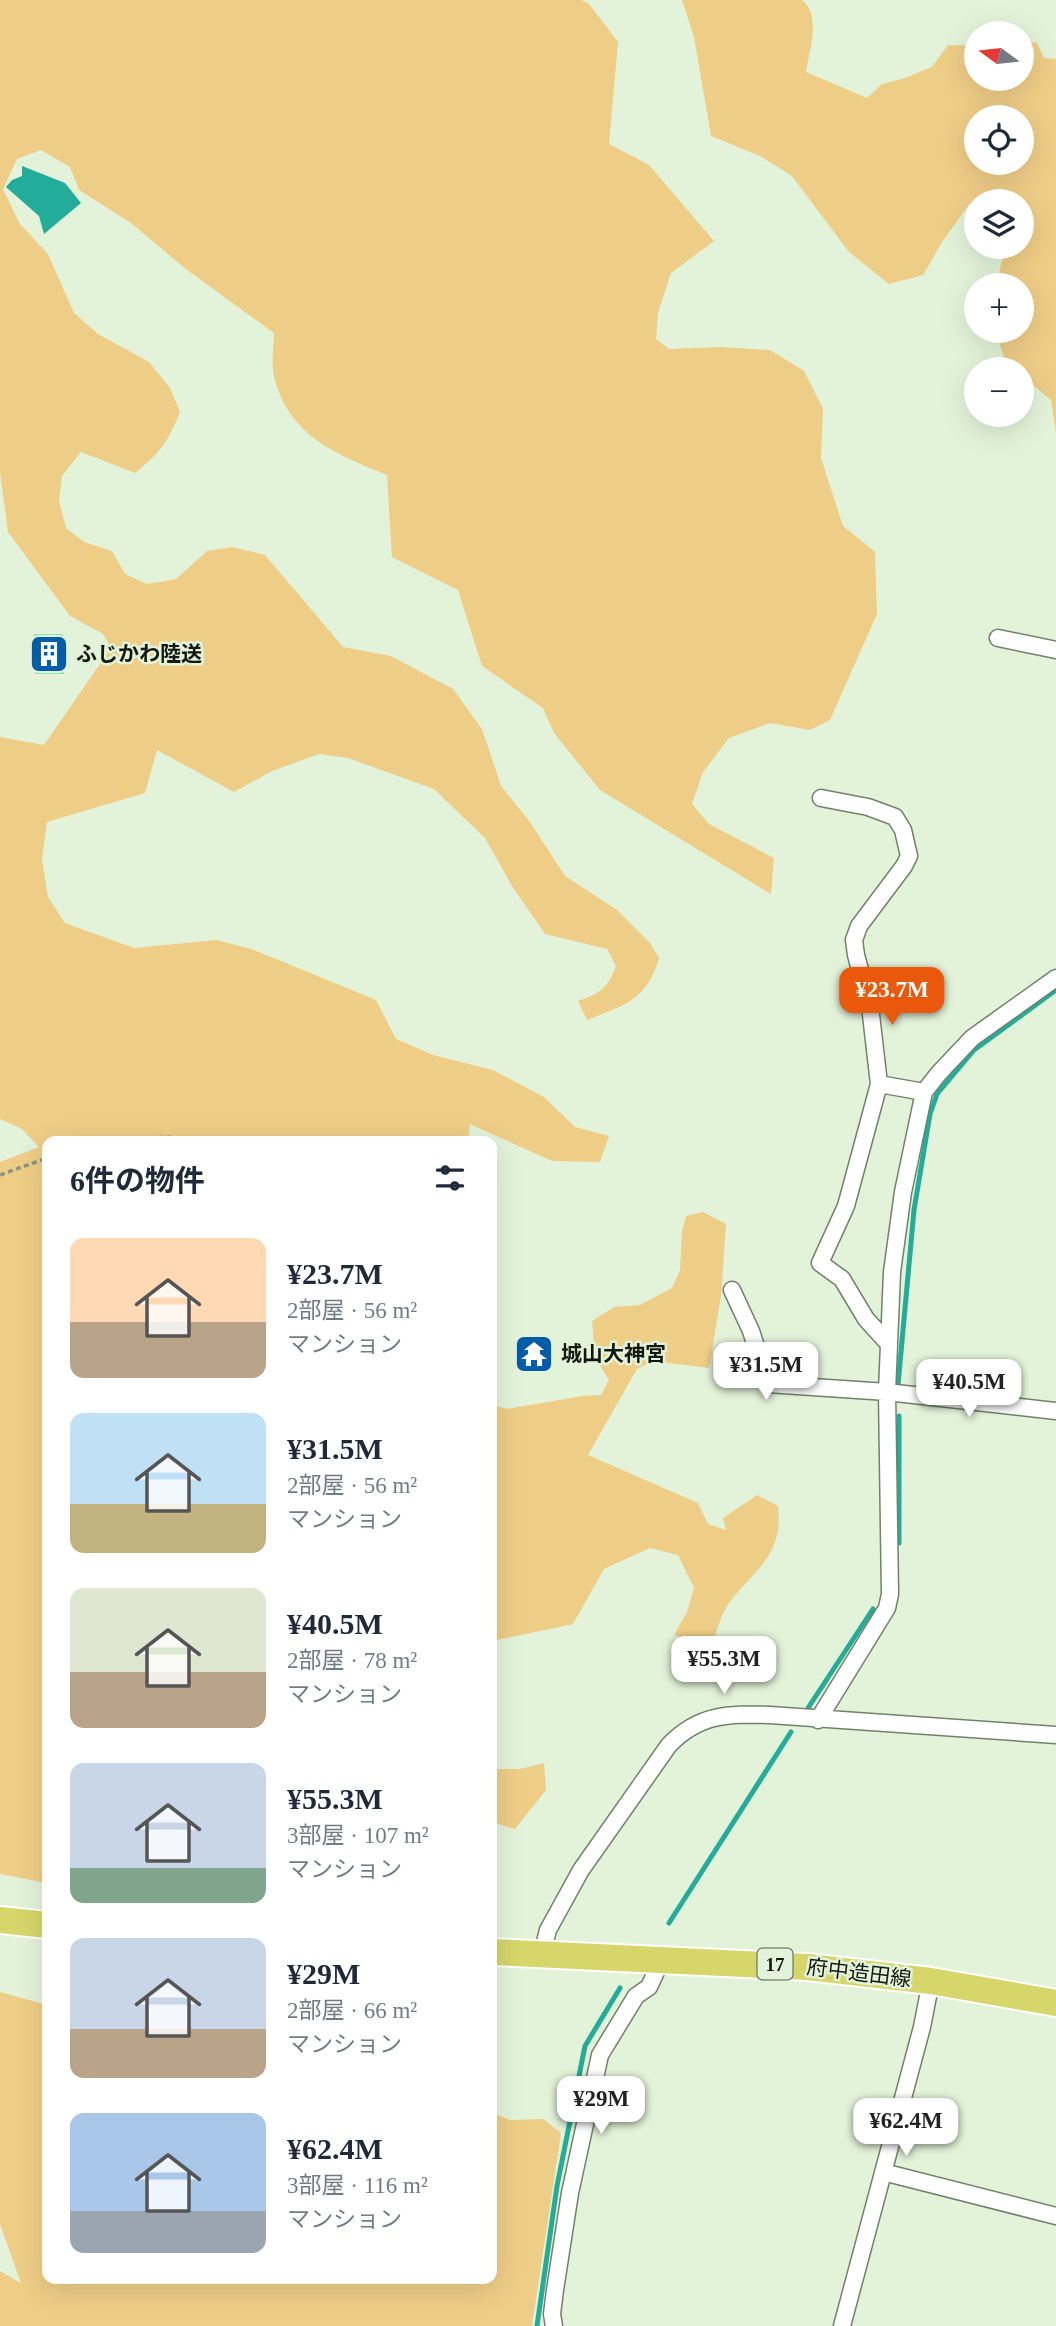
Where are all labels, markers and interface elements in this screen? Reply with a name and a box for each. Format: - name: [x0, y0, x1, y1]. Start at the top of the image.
- north arrow: [964, 21, 1034, 91]
- map controls: [964, 21, 1034, 427]
- button: locate: [964, 105, 1034, 175]
- button: layers: [964, 189, 1034, 259]
- button: +: [964, 273, 1034, 343]
- button: −: [964, 357, 1034, 427]
- building icon: ふじかわ陸送: [28, 633, 70, 675]
- place label: ふじかわ陸送: [76, 642, 202, 666]
- pin: ¥23.7M: [835, 968, 949, 1027]
- text: ¥23.7M: [855, 977, 929, 1002]
- icon: filters: [431, 1159, 469, 1197]
- text: 6件の物件: [70, 1164, 205, 1197]
- text: ¥23.7M: [287, 1257, 383, 1290]
- icon: home: [126, 1266, 210, 1350]
- text: 2部屋 · 56 m²: [287, 1298, 417, 1323]
- text: マンション: [287, 1332, 402, 1357]
- temple icon: 城山大神宮: [513, 1333, 555, 1375]
- place label: 城山大神宮: [561, 1342, 666, 1366]
- pin: ¥31.5M: [709, 1342, 823, 1402]
- text: ¥31.5M: [729, 1352, 803, 1377]
- pin: ¥40.5M: [912, 1360, 1026, 1419]
- text: ¥40.5M: [932, 1369, 1006, 1394]
- text: ¥31.5M: [287, 1432, 383, 1465]
- icon: home: [126, 1441, 210, 1525]
- text: 2部屋 · 56 m²: [287, 1473, 417, 1498]
- text: マンション: [287, 1507, 402, 1532]
- text: ¥40.5M: [287, 1607, 383, 1640]
- icon: home: [126, 1616, 210, 1700]
- pin: ¥55.3M: [667, 1636, 781, 1696]
- text: ¥55.3M: [687, 1646, 761, 1671]
- text: 2部屋 · 78 m²: [287, 1648, 417, 1673]
- text: マンション: [287, 1682, 402, 1707]
- text: ¥55.3M: [287, 1782, 383, 1815]
- icon: home: [126, 1791, 210, 1875]
- text: 3部屋 · 107 m²: [287, 1823, 429, 1848]
- text: マンション: [287, 1857, 402, 1882]
- road number: 17: [758, 1948, 792, 1980]
- street label: 府中造田線: [805, 1955, 913, 1991]
- text: ¥29M: [287, 1957, 360, 1990]
- icon: home: [126, 1966, 210, 2050]
- text: 2部屋 · 66 m²: [287, 1998, 417, 2023]
- text: マンション: [287, 2032, 402, 2057]
- pin: ¥29M: [560, 2076, 642, 2136]
- text: ¥29M: [573, 2086, 629, 2111]
- pin: ¥62.4M: [849, 2098, 963, 2158]
- text: ¥62.4M: [869, 2108, 943, 2133]
- text: ¥62.4M: [287, 2132, 383, 2165]
- icon: home: [126, 2141, 210, 2225]
- text: 3部屋 · 116 m²: [287, 2173, 428, 2198]
- text: マンション: [287, 2207, 402, 2232]

